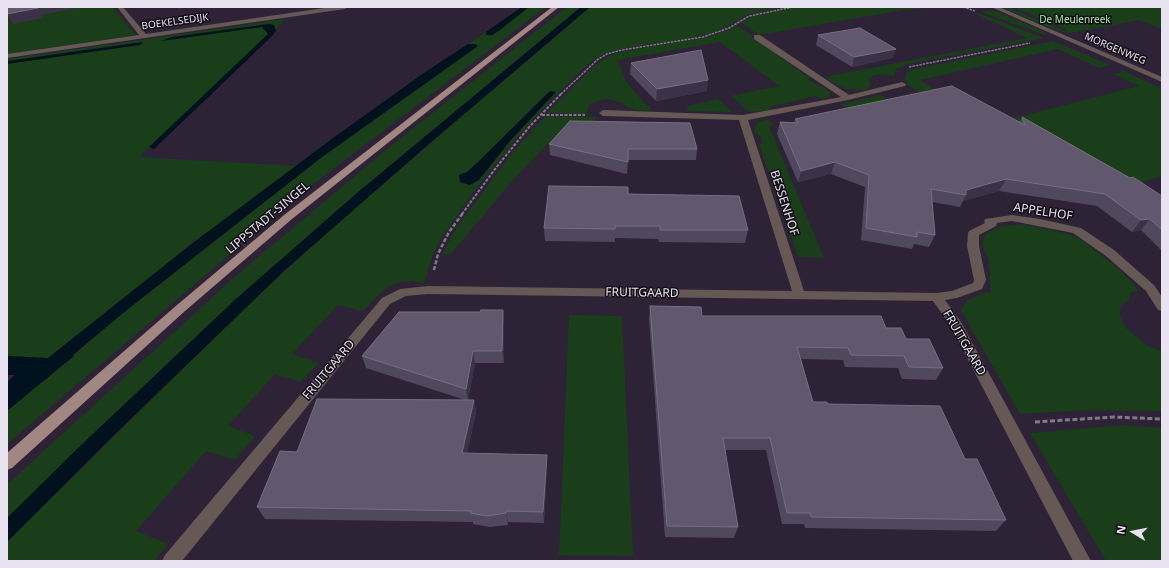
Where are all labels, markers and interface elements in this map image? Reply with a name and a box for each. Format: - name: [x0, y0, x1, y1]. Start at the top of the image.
- street label: BOEKELSEDIJK: [141, 11, 209, 33]
- park label: De Meulenreek: [1039, 14, 1111, 26]
- street label: MORGENWEG: [1082, 31, 1148, 67]
- street label: BESSENHOF: [767, 168, 801, 238]
- street label: LIPPSTADT-SINGEL: [223, 179, 313, 257]
- street label: APPELHOF: [1012, 200, 1074, 224]
- street label: FRUITGAARD: [605, 285, 679, 301]
- street label: FRUITGAARD: [939, 308, 989, 378]
- street label: FRUITGAARD: [300, 337, 358, 403]
- north arrow: [1113, 512, 1153, 552]
- text: N: [1113, 524, 1129, 536]

